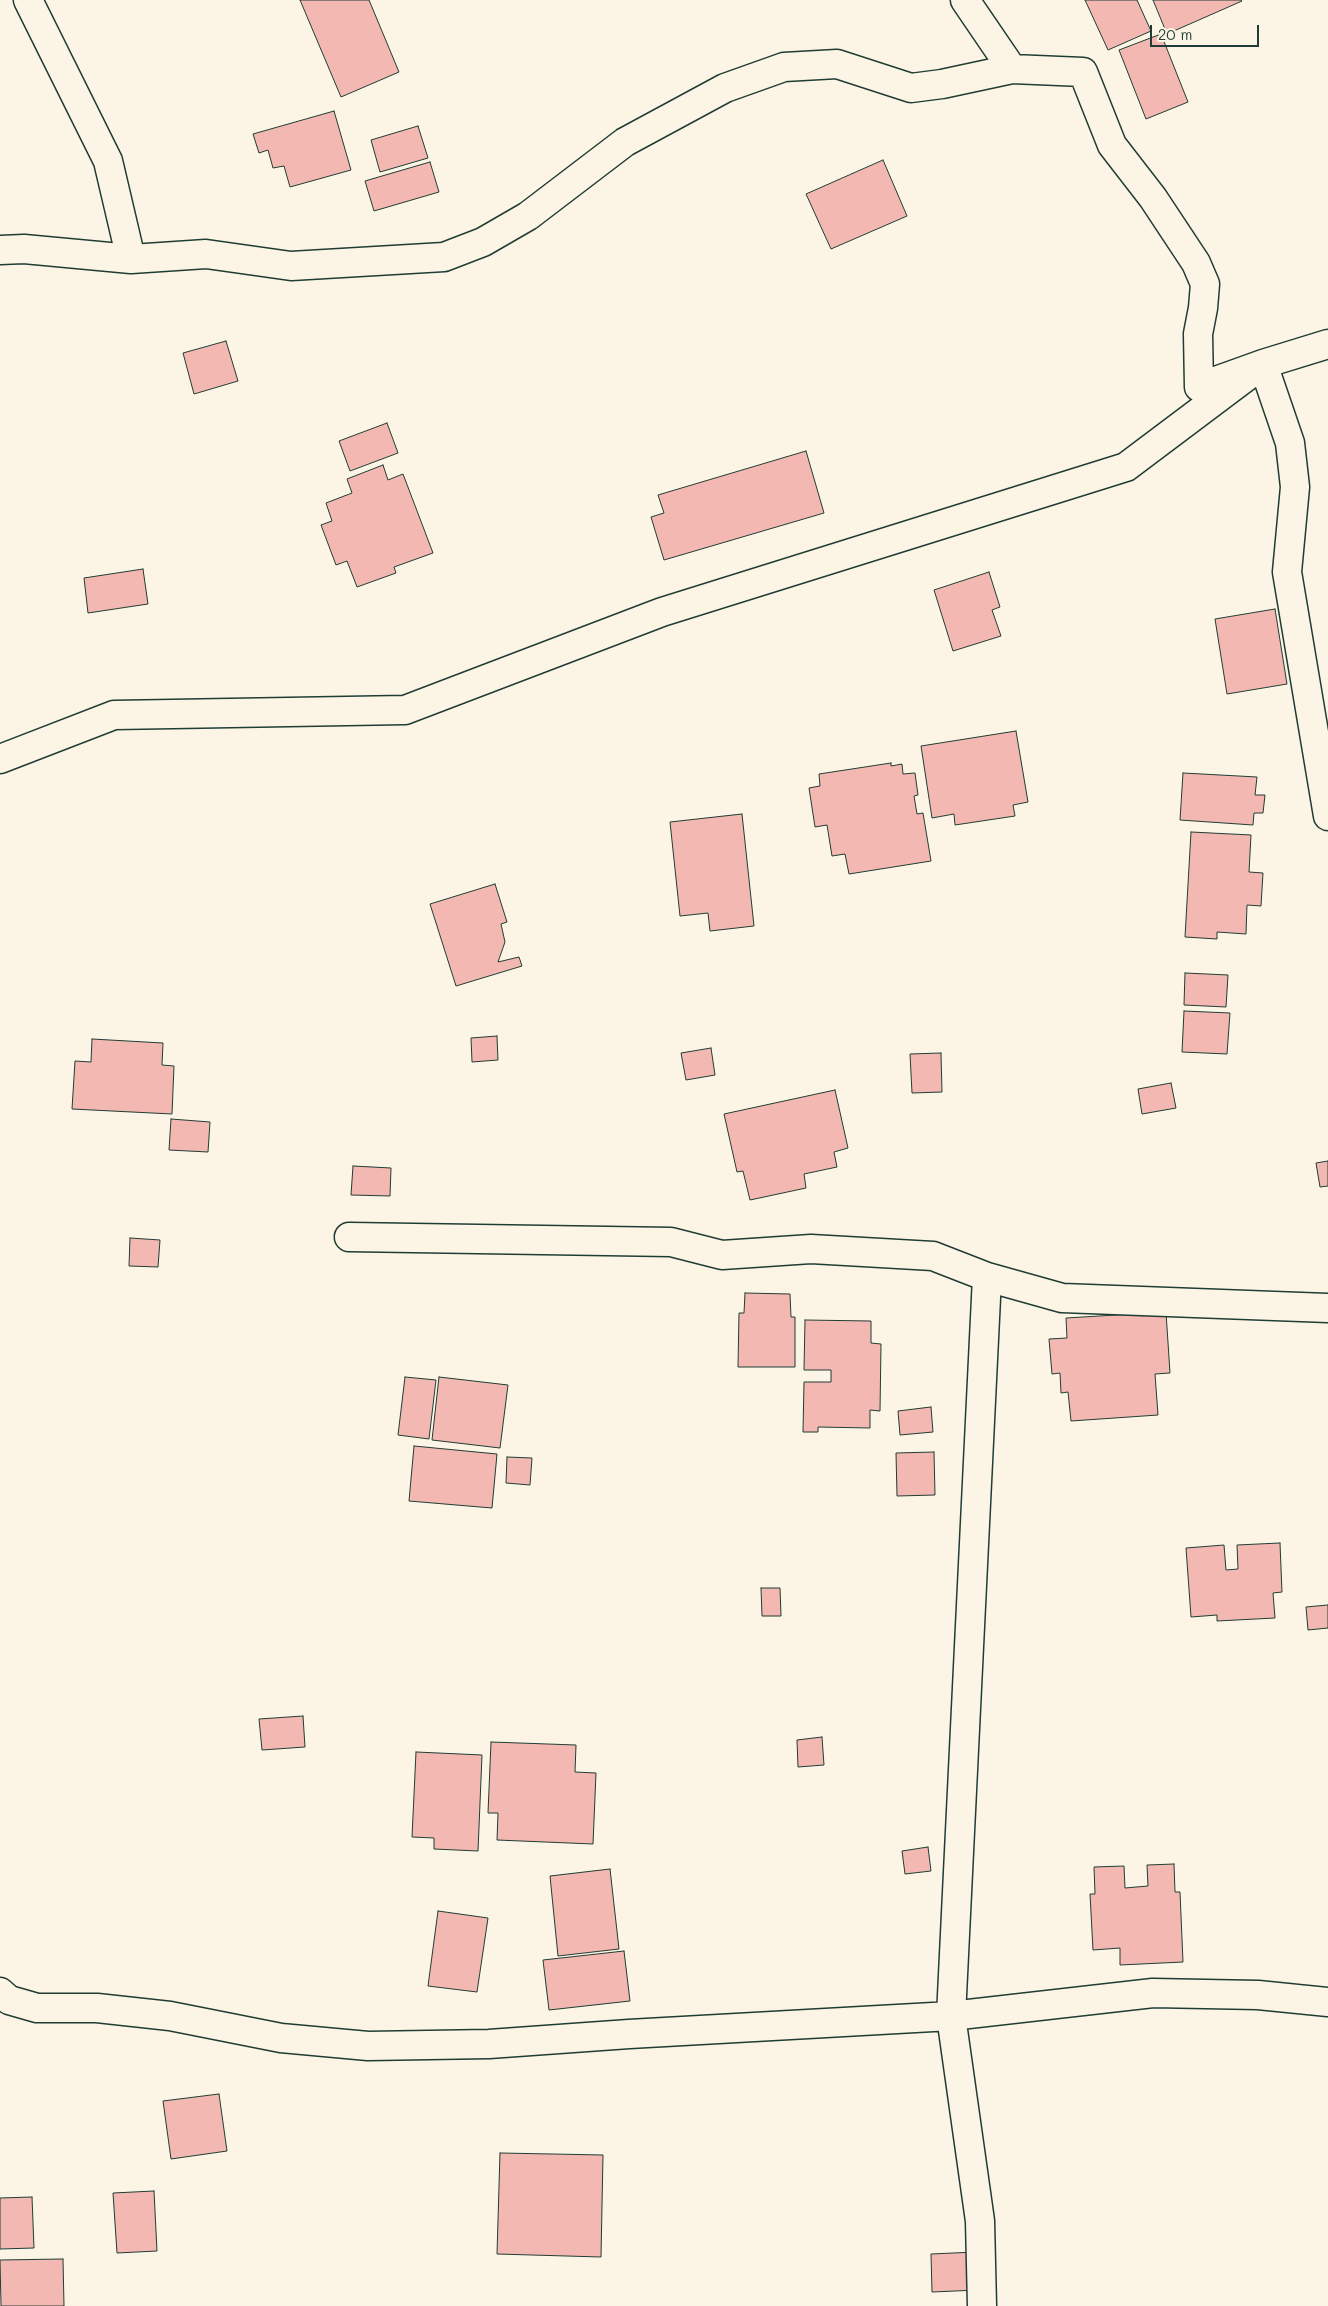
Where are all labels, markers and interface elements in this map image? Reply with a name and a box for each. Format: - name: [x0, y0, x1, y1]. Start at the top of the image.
- scale bar: [1153, 15, 1262, 47]
- text: 20 m: [1158, 24, 1192, 44]

